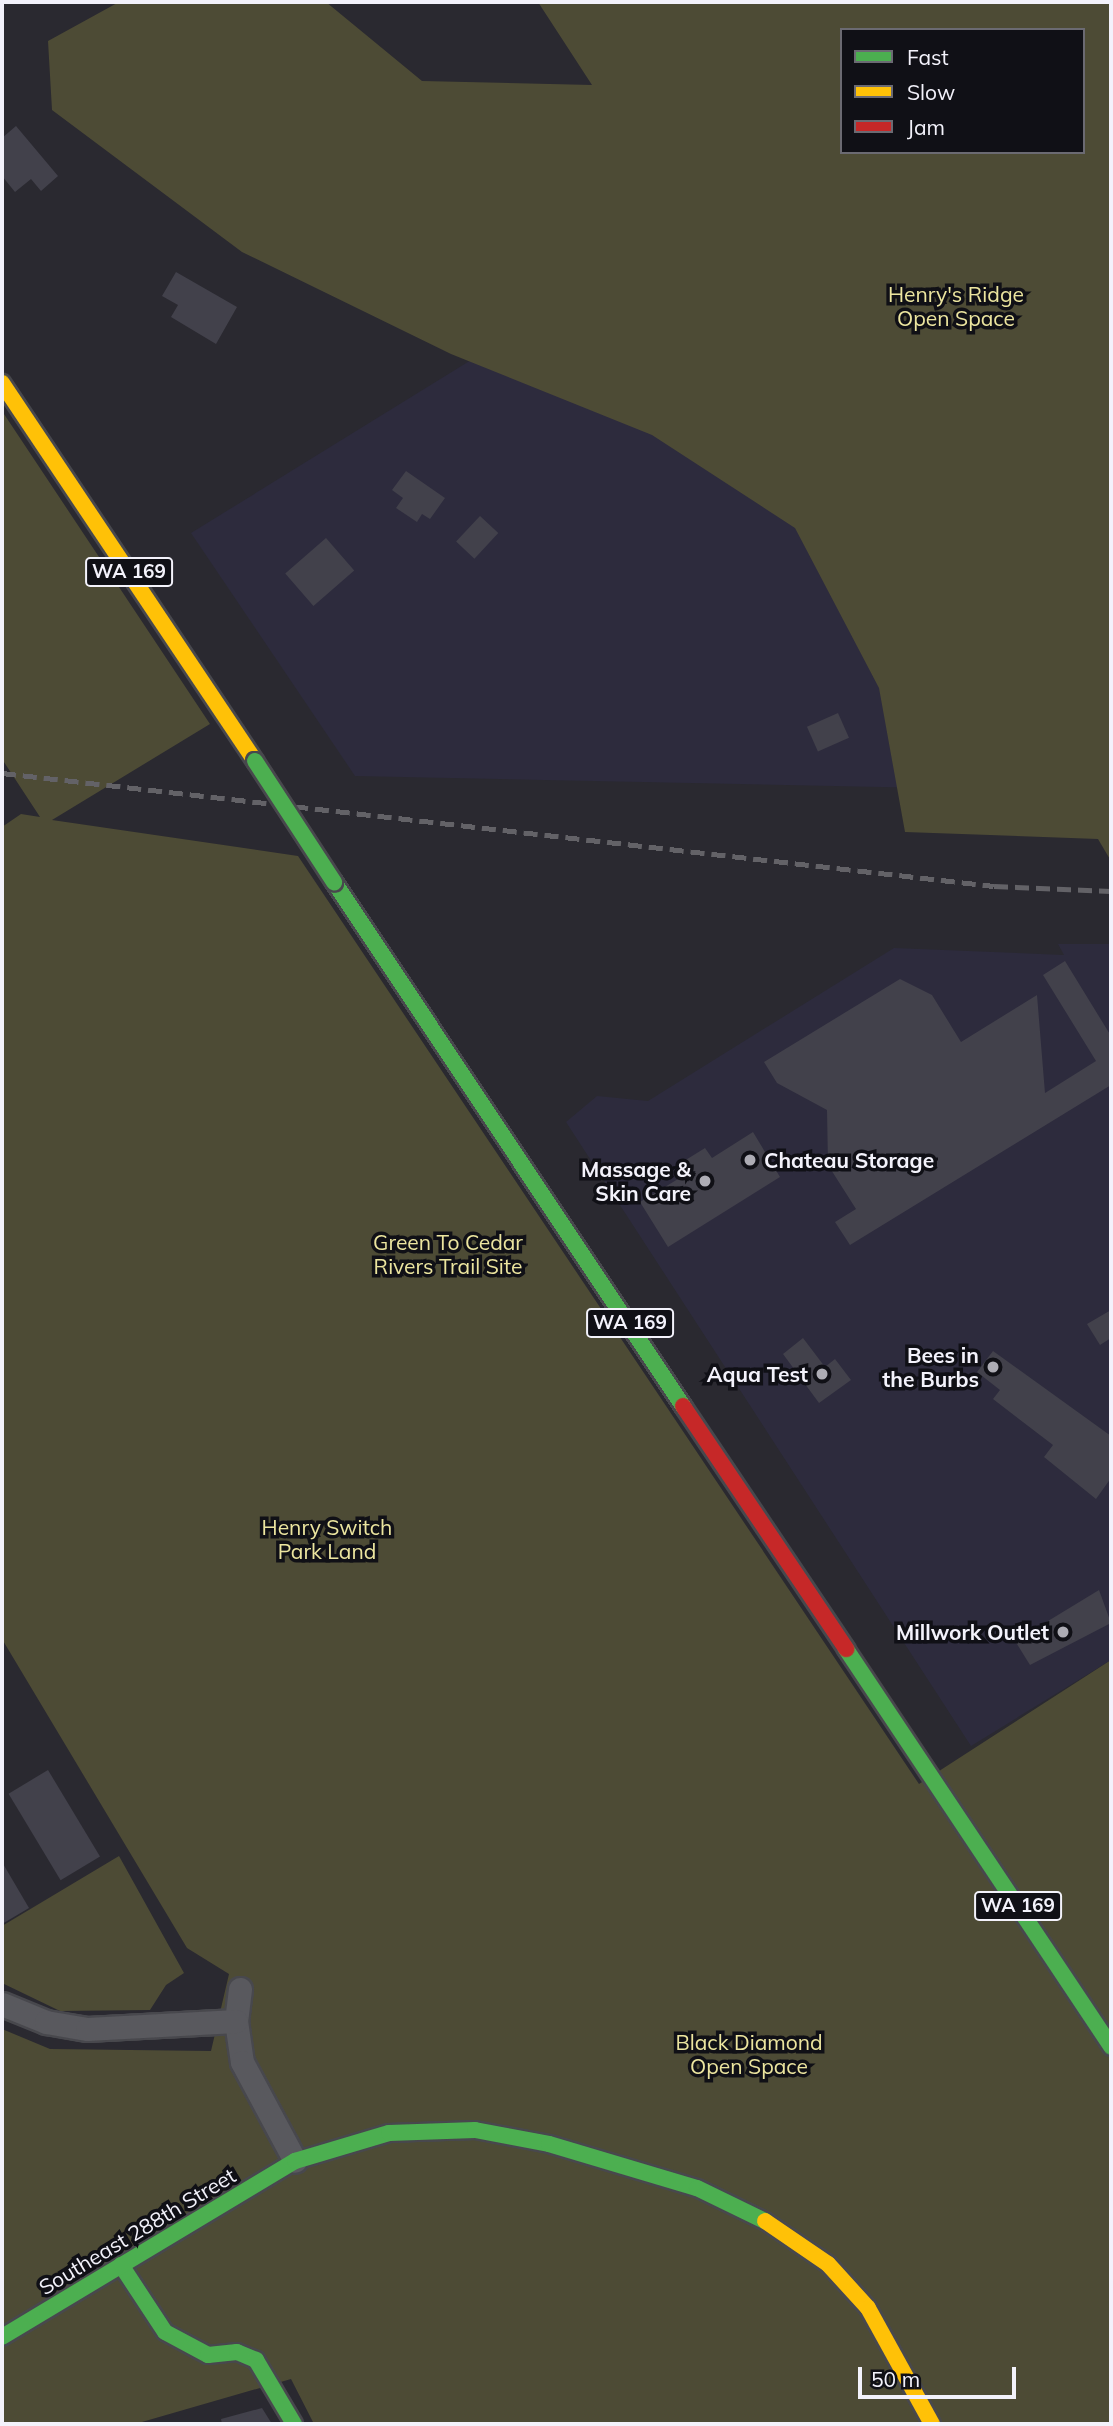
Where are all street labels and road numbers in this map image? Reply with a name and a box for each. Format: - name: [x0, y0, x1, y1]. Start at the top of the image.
- road number: WA 169: [83, 556, 174, 587]
- road number: WA 169: [584, 1308, 676, 1338]
- road number: WA 169: [972, 1890, 1064, 1922]
- street label: Southeast 288th Street: [34, 2162, 240, 2300]

